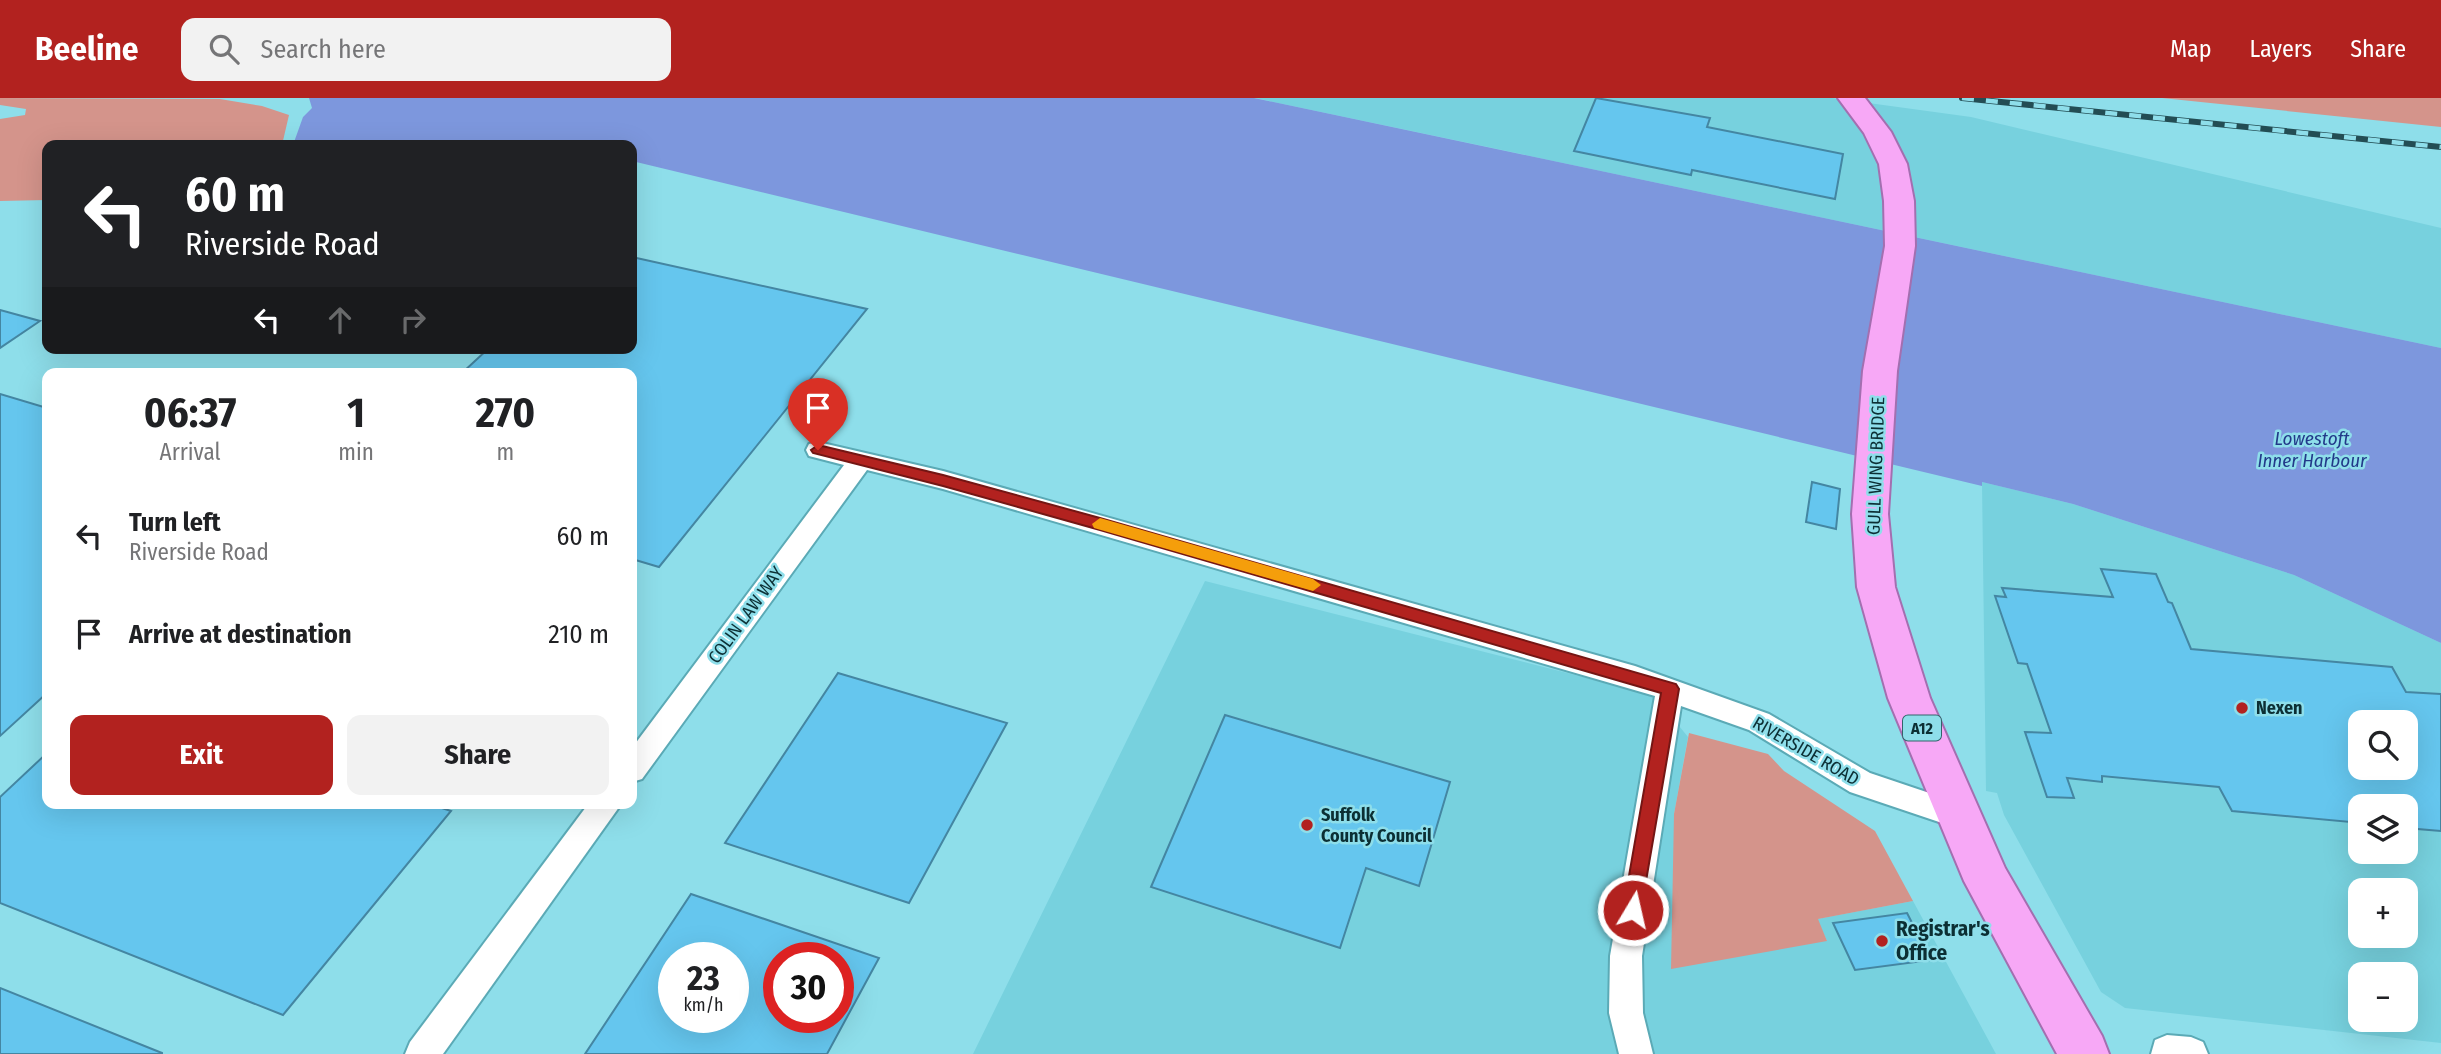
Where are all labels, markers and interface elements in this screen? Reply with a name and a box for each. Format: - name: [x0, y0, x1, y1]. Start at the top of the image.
- search box: [181, 18, 671, 81]
- text: Beeline: [35, 29, 139, 69]
- icon: search: [205, 30, 243, 68]
- text: Search here: [261, 34, 386, 65]
- text: Map: [2170, 35, 2212, 63]
- text: Layers: [2250, 35, 2312, 63]
- text: Share: [2350, 35, 2406, 63]
- text: 60 m: [185, 165, 285, 224]
- icon: left: [70, 168, 161, 259]
- text: Riverside Road: [185, 225, 380, 263]
- icon: left: [248, 301, 286, 339]
- icon: ahead: [321, 301, 359, 339]
- icon: right: [394, 301, 432, 339]
- pin: [788, 378, 848, 450]
- text: 06:37: [144, 388, 236, 438]
- text: 1: [347, 388, 365, 438]
- text: 270: [476, 388, 535, 438]
- icon: arrive: [799, 389, 837, 427]
- street label: GULL WING BRIDGE: [1863, 396, 1889, 536]
- water label: Lowestoft Inner Harbour: [2257, 427, 2368, 472]
- text: Arrival: [160, 438, 221, 466]
- text: min: [338, 438, 374, 466]
- text: m: [497, 438, 514, 466]
- text: Turn left: [129, 507, 221, 538]
- icon: left: [70, 517, 108, 555]
- text: 60 m: [556, 521, 609, 552]
- text: Riverside Road: [129, 538, 269, 566]
- street label: COLIN LAW WAY: [704, 562, 788, 668]
- icon: arrive: [70, 615, 108, 653]
- text: Arrive at destination: [129, 619, 352, 650]
- text: 210 m: [548, 619, 609, 650]
- place label: Nexen: [2256, 697, 2302, 719]
- marker: Nexen: [2234, 700, 2250, 716]
- map controls: [2348, 710, 2418, 1032]
- button: search: [2348, 710, 2418, 780]
- street label: RIVERSIDE ROAD: [1749, 712, 1863, 790]
- button: Exit: [70, 715, 333, 795]
- button: Share: [347, 715, 609, 795]
- road number: A12: [1903, 716, 1941, 740]
- button: layers: [2348, 794, 2418, 864]
- place label: Suffolk County Council: [1321, 804, 1432, 847]
- marker: Suffolk County Council: [1299, 817, 1315, 833]
- position arrow: [1596, 873, 1670, 947]
- button: +: [2348, 878, 2418, 948]
- place label: Registrar's Office: [1896, 916, 1990, 966]
- marker: Registrar's Office: [1874, 933, 1890, 949]
- speed limit sign: 30: [763, 942, 854, 1033]
- text: 23: [687, 957, 720, 999]
- button: −: [2348, 962, 2418, 1032]
- text: km/h: [683, 994, 724, 1016]

